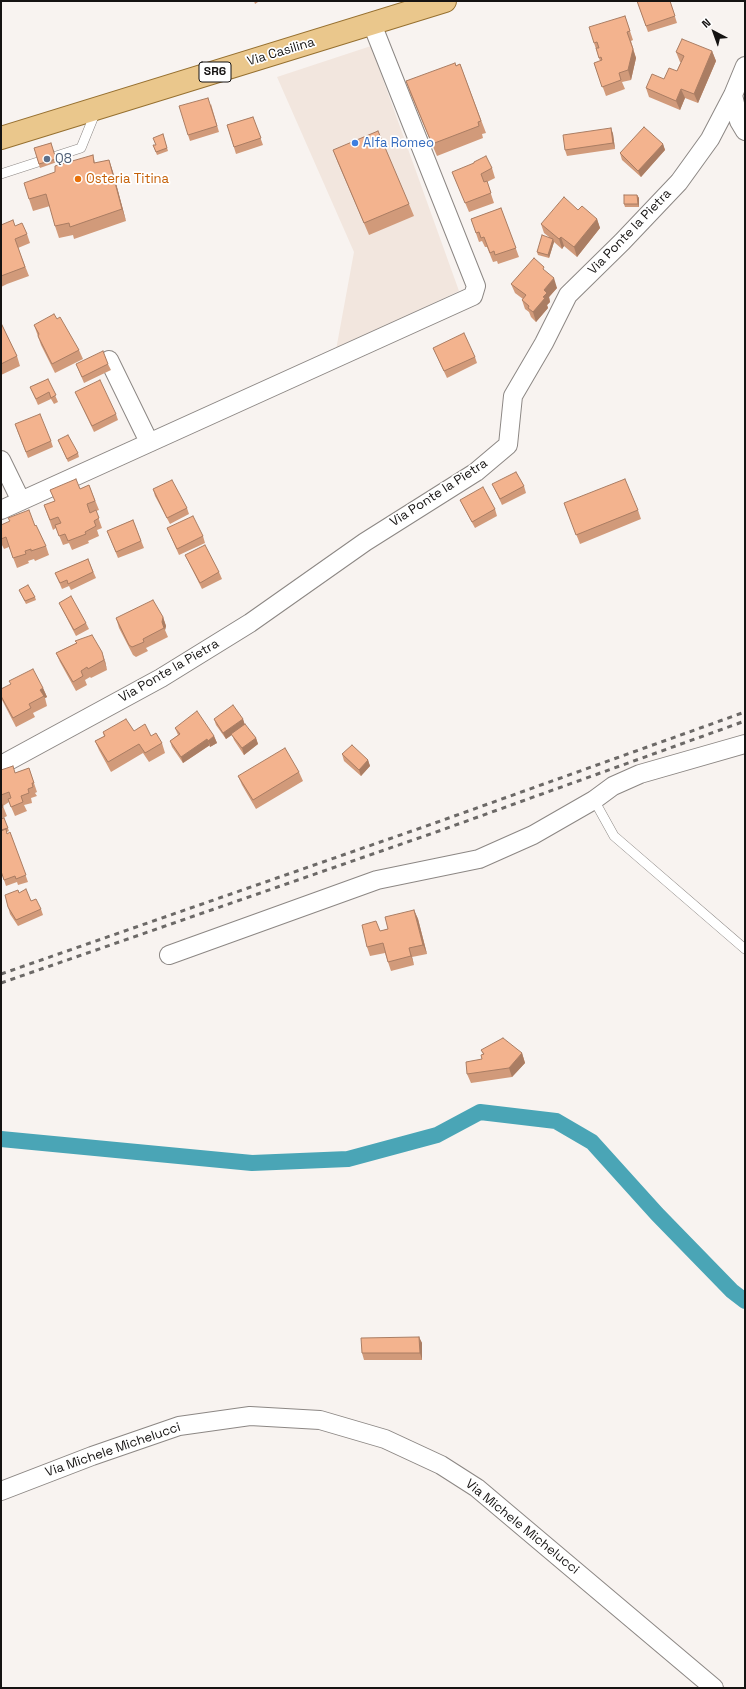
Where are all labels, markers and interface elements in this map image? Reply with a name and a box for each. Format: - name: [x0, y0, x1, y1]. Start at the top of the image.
- north arrow: [694, 12, 734, 52]
- text: N: [699, 15, 714, 31]
- street label: Via Casilina: [245, 34, 317, 70]
- road number: SR6: [199, 62, 231, 82]
- place label: Alfa Romeo: [363, 135, 434, 151]
- marker: Alfa Romeo: [350, 138, 360, 148]
- place label: Q8: [55, 151, 72, 167]
- marker: Q8: [42, 154, 52, 164]
- place label: Osteria Titina: [86, 171, 169, 187]
- marker: Osteria Titina: [73, 174, 83, 184]
- street label: Via Ponte la Pietra: [585, 186, 675, 278]
- street label: Via Ponte la Pietra: [387, 456, 491, 530]
- street label: Via Ponte la Pietra: [116, 636, 222, 706]
- street label: Via Michele Michelucci: [43, 1420, 183, 1480]
- street label: Via Michele Michelucci: [462, 1476, 582, 1578]

